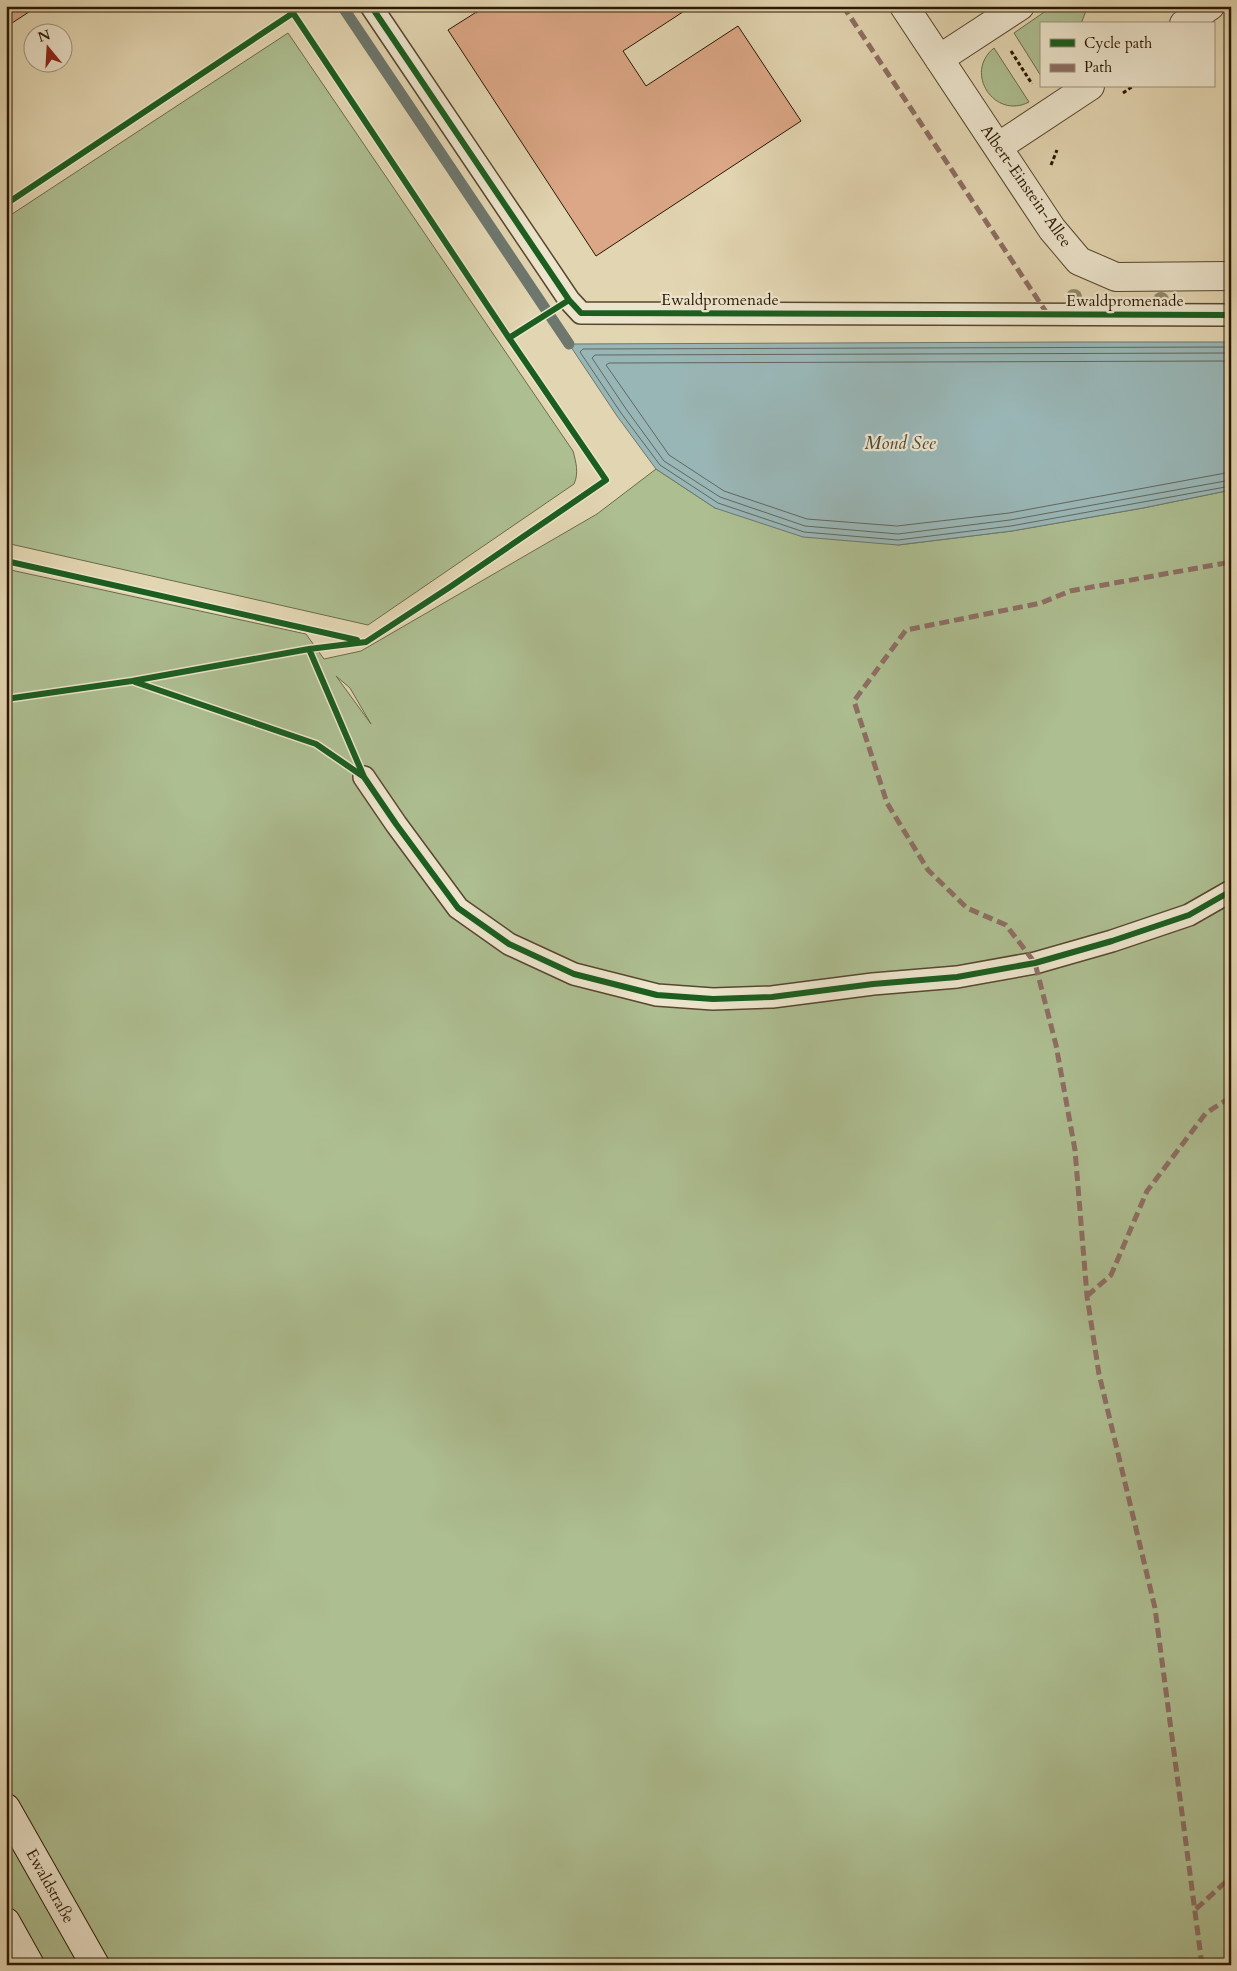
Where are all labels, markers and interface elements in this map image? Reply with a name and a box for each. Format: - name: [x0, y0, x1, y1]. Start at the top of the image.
- north arrow: [22, 22, 72, 72]
- legend: [1040, 22, 1214, 88]
- text: N: [35, 25, 53, 47]
- text: Cycle path: [1084, 33, 1153, 53]
- text: Path: [1084, 57, 1113, 77]
- street label: Albert-Einstein-Allee: [975, 120, 1077, 252]
- street label: Ewaldpromenade: [661, 289, 779, 311]
- street label: Ewaldpromenade: [1066, 290, 1184, 312]
- water label: Mond See: [864, 431, 937, 456]
- street label: Ewaldstraße: [20, 1845, 80, 1927]

